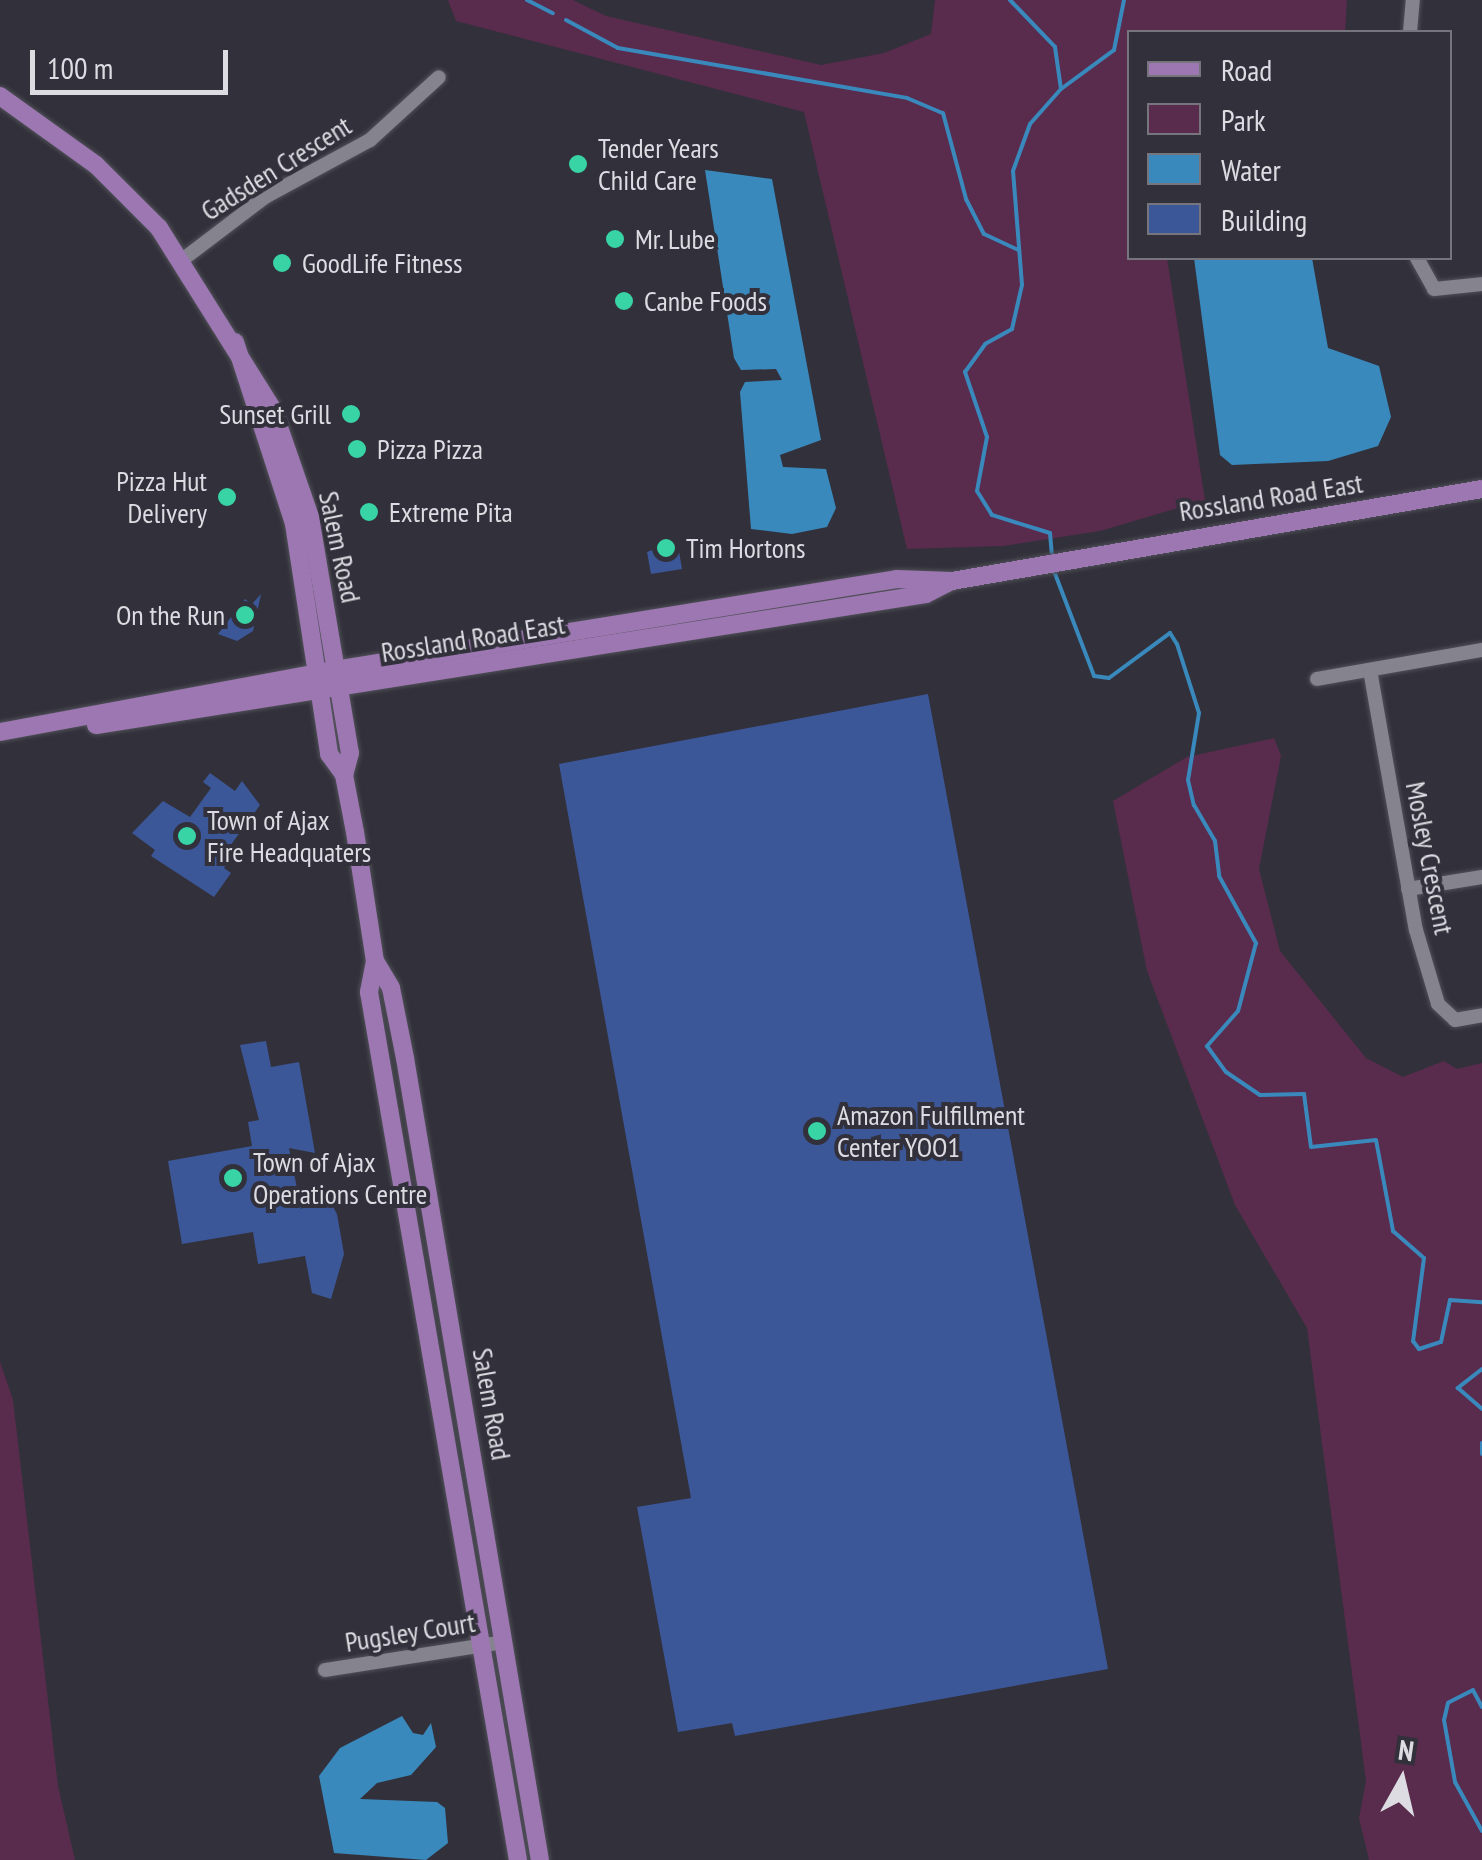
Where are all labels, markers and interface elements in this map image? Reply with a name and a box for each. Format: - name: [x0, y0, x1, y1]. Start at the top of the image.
- scale bar: [35, 30, 232, 92]
- legend: [1127, 30, 1452, 260]
- text: 100 m: [47, 48, 113, 87]
- text: Road: [1221, 50, 1272, 89]
- text: Park: [1221, 100, 1266, 139]
- street label: Gadsden Crescent: [195, 109, 357, 227]
- place label: Tender Years Child Care: [598, 131, 719, 197]
- text: Water: [1221, 150, 1281, 189]
- marker: Tender Years Child Care: [567, 153, 589, 175]
- text: Building: [1221, 200, 1307, 239]
- place label: Mr. Lube: [635, 222, 717, 256]
- marker: Mr. Lube: [604, 228, 626, 250]
- place label: GoodLife Fitness: [302, 246, 462, 280]
- marker: GoodLife Fitness: [271, 252, 293, 274]
- place label: Canbe Foods: [644, 284, 767, 318]
- marker: Canbe Foods: [613, 290, 635, 312]
- place label: Sunset Grill: [219, 397, 331, 431]
- marker: Sunset Grill: [340, 403, 362, 425]
- place label: Pizza Pizza: [377, 432, 483, 466]
- marker: Pizza Pizza: [346, 438, 368, 460]
- place label: Pizza Hut Delivery: [116, 464, 207, 530]
- street label: Rossland Road East: [1177, 466, 1365, 528]
- marker: Pizza Hut Delivery: [216, 486, 238, 508]
- street label: Salem Road: [312, 488, 368, 606]
- place label: Extreme Pita: [389, 495, 513, 529]
- marker: Extreme Pita: [358, 501, 380, 523]
- place label: Tim Hortons: [686, 531, 806, 565]
- marker: Tim Hortons: [655, 537, 677, 559]
- place label: On the Run: [116, 598, 225, 632]
- marker: On the Run: [234, 604, 256, 626]
- street label: Rossland Road East: [379, 607, 567, 669]
- street label: Mosley Crescent: [1399, 778, 1461, 938]
- place label: Town of Ajax Fire Headquaters: [207, 803, 371, 869]
- marker: Town of Ajax Fire Headquaters: [176, 825, 198, 847]
- place label: Amazon Fulfillment Center YOO1: [837, 1098, 1025, 1164]
- marker: Amazon Fulfillment Center YOO1: [806, 1120, 828, 1142]
- place label: Town of Ajax Operations Centre: [253, 1145, 427, 1211]
- marker: Town of Ajax Operations Centre: [222, 1167, 244, 1189]
- street label: Salem Road: [466, 1345, 518, 1463]
- street label: Pugsley Court: [342, 1605, 478, 1659]
- north arrow: [1352, 1730, 1452, 1830]
- text: N: [1396, 1730, 1416, 1769]

